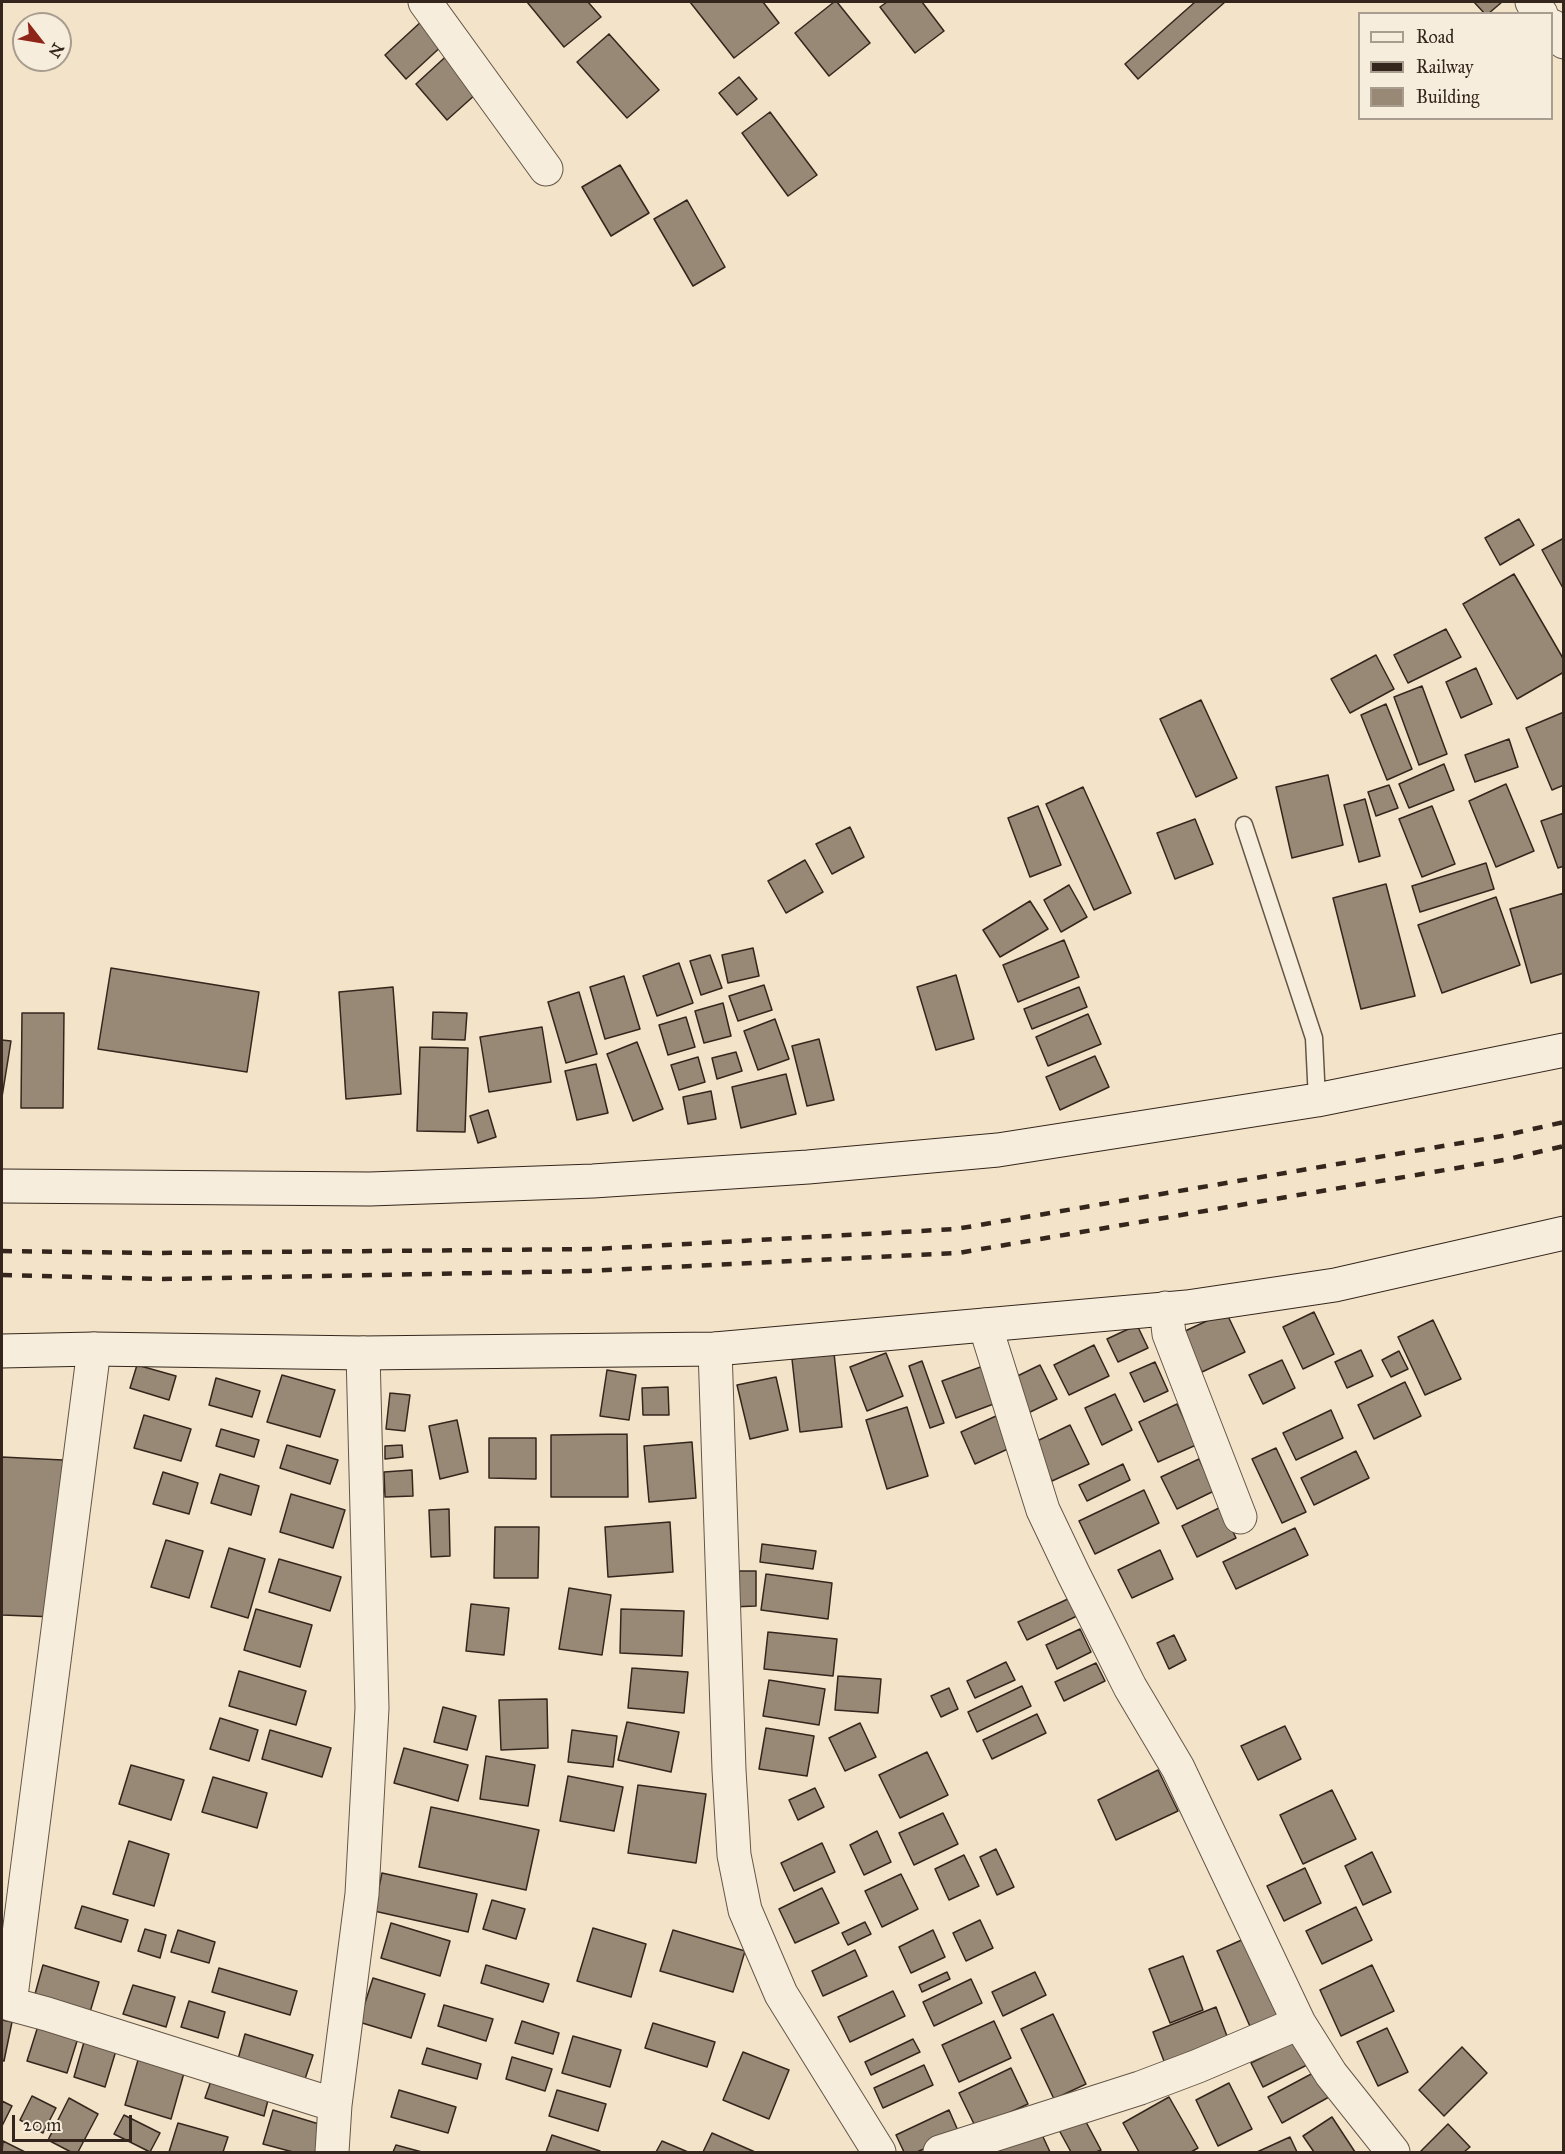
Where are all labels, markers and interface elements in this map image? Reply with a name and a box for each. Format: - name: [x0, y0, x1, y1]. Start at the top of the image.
- north arrow: [12, 12, 72, 72]
- legend: [1358, 12, 1553, 120]
- text: Road: [1416, 26, 1454, 48]
- text: N: [45, 40, 68, 61]
- text: Railway: [1416, 56, 1473, 78]
- text: Building: [1416, 86, 1479, 108]
- scale bar: [15, 2103, 135, 2141]
- text: 20 m: [23, 2114, 61, 2136]

